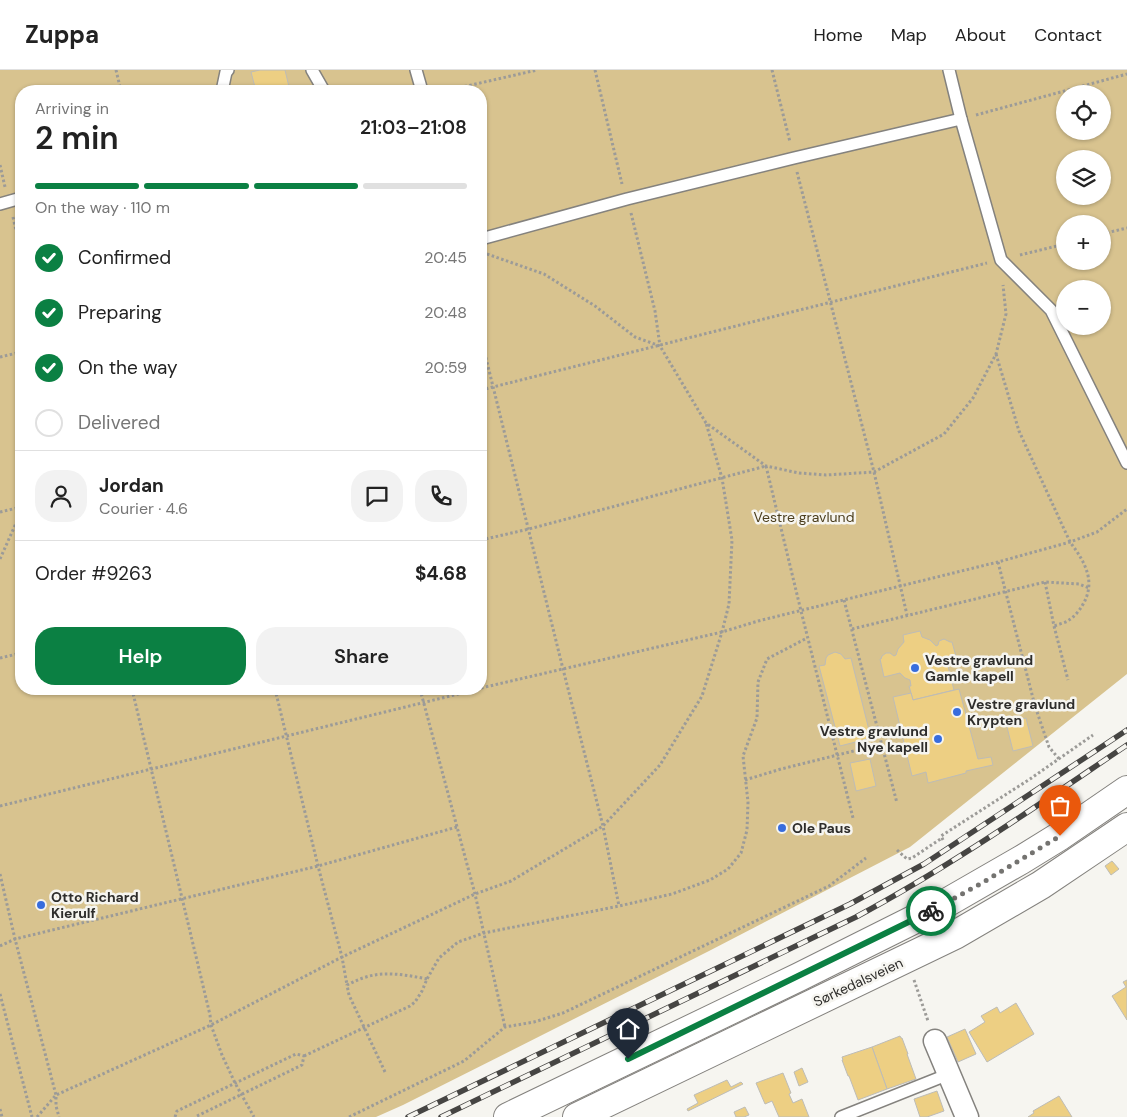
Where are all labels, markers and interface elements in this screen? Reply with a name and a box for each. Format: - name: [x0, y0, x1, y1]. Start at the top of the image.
- text: Zuppa: [25, 19, 99, 50]
- text: Home: [813, 23, 863, 47]
- text: Map: [891, 23, 927, 47]
- text: About: [955, 23, 1006, 47]
- text: Contact: [1034, 23, 1102, 47]
- map controls: [1056, 85, 1111, 335]
- button: locate: [1056, 85, 1111, 140]
- text: Arriving in: [35, 98, 109, 119]
- text: 21:03–21:08: [360, 115, 467, 140]
- text: 2 min: [35, 117, 119, 159]
- button: layers: [1056, 150, 1111, 205]
- text: On the way · 110 m: [35, 197, 170, 218]
- button: +: [1056, 215, 1111, 270]
- icon: check: [35, 244, 63, 272]
- text: Confirmed: [78, 245, 171, 270]
- text: 20:45: [424, 247, 467, 268]
- button: −: [1056, 280, 1111, 335]
- icon: check: [35, 299, 63, 327]
- text: Preparing: [78, 300, 162, 325]
- text: 20:48: [424, 302, 467, 323]
- icon: check: [35, 354, 63, 382]
- text: On the way: [78, 355, 178, 380]
- text: 20:59: [424, 357, 467, 378]
- text: Delivered: [78, 410, 160, 435]
- button: person: [35, 470, 87, 522]
- button: chat: [351, 470, 403, 522]
- button: phone: [415, 470, 467, 522]
- text: Jordan: [99, 473, 164, 498]
- text: Courier · 4.6: [99, 498, 188, 519]
- park label: Vestre gravlund: [754, 508, 854, 526]
- text: Order #9263: [35, 561, 152, 586]
- text: $4.68: [415, 561, 467, 586]
- button: Help: [35, 627, 246, 685]
- button: Share: [256, 627, 467, 685]
- place label: Vestre gravlund Gamle kapell: [925, 651, 1033, 685]
- marker: Vestre gravlund Gamle kapell: [909, 662, 921, 674]
- place label: Vestre gravlund Krypten: [967, 695, 1075, 729]
- marker: Vestre gravlund Krypten: [951, 706, 963, 718]
- place label: Vestre gravlund Nye kapell: [820, 722, 928, 756]
- marker: Vestre gravlund Nye kapell: [932, 733, 944, 745]
- pin: [1039, 785, 1081, 836]
- icon: bag: [1046, 792, 1074, 820]
- place label: Ole Paus: [792, 819, 851, 837]
- marker: Ole Paus: [776, 822, 788, 834]
- courier: [906, 886, 956, 936]
- place label: Otto Richard Kierulf: [51, 888, 139, 922]
- icon: bike: [917, 897, 945, 925]
- marker: Otto Richard Kierulf: [35, 899, 47, 911]
- street label: Sørkedalsveien: [810, 953, 906, 1011]
- pin: [607, 1008, 649, 1059]
- icon: home: [614, 1015, 642, 1043]

